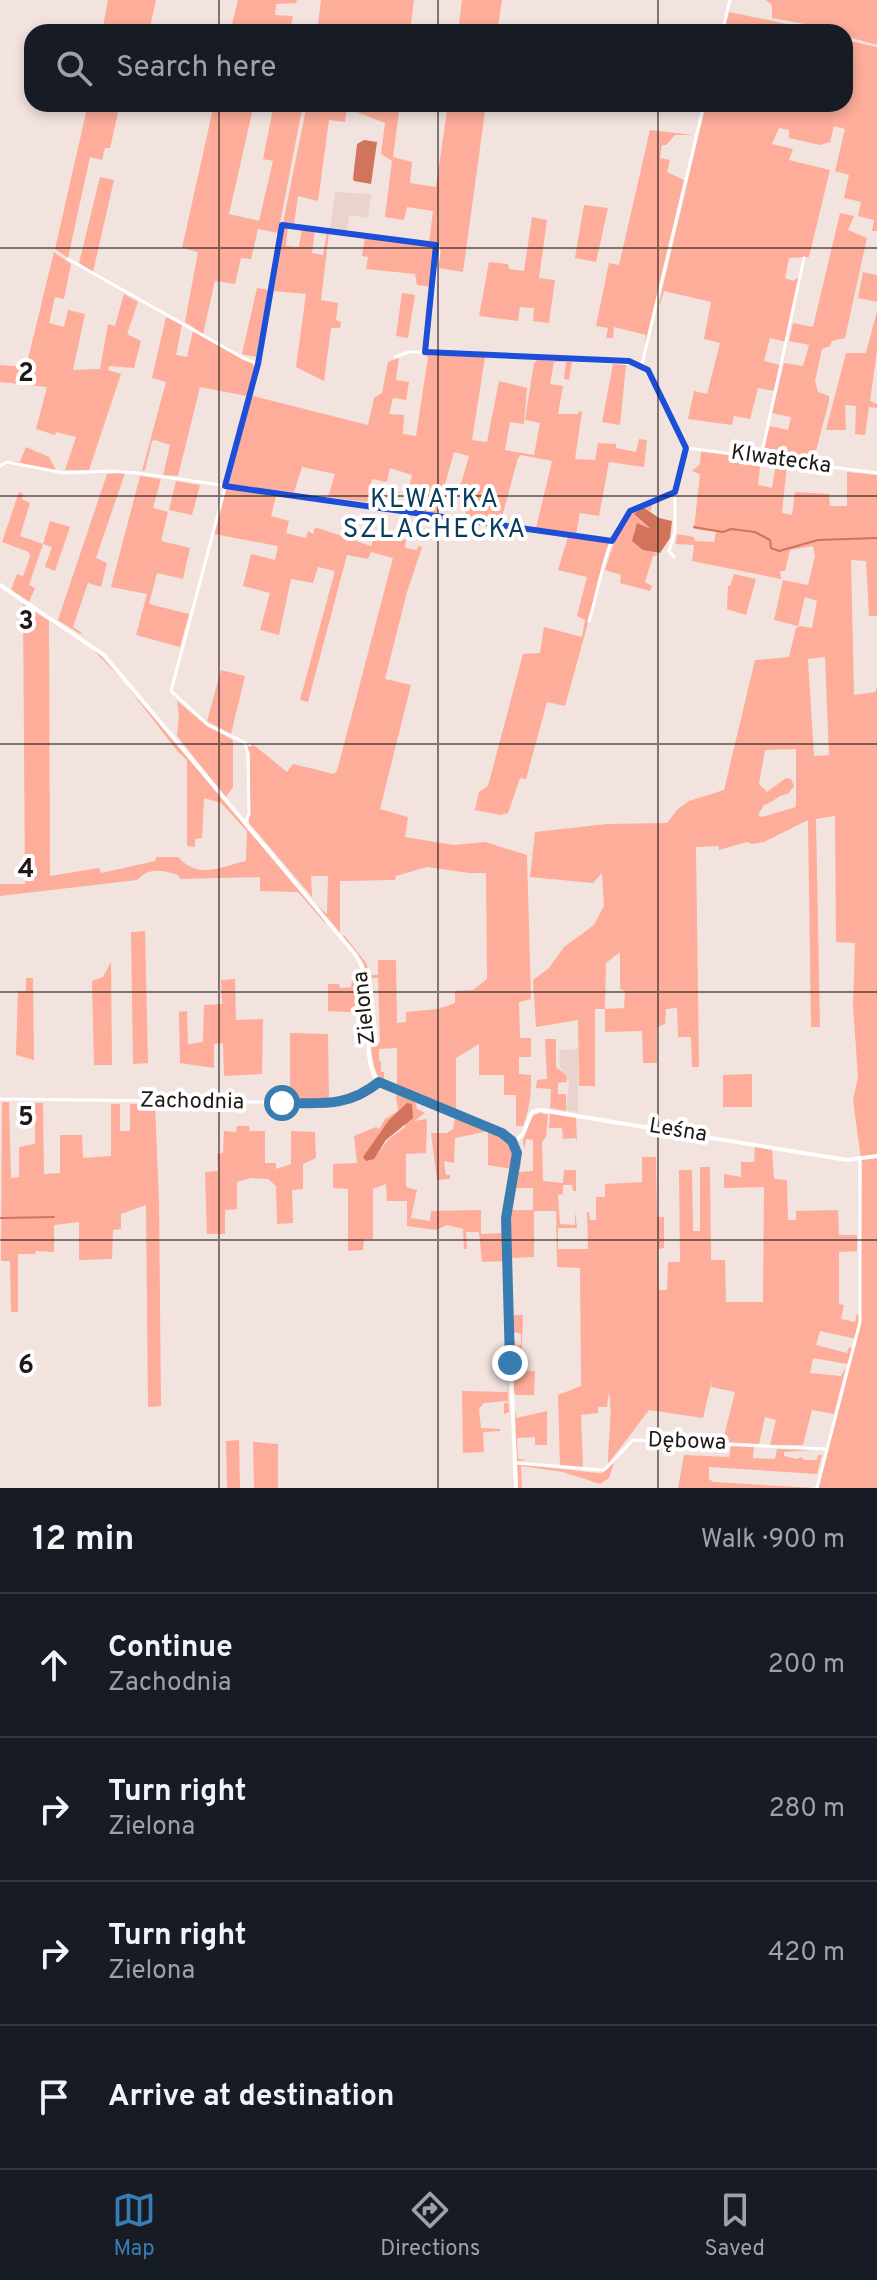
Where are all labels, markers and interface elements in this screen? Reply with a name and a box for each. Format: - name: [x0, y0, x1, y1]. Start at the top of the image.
- search box: [24, 24, 853, 112]
- icon: search: [52, 46, 96, 90]
- text: Search here: [116, 50, 276, 87]
- text: 2: [18, 358, 34, 391]
- street label: Klwatecka: [729, 440, 833, 480]
- district label: KLWATKA SZLACHECKA: [343, 484, 527, 547]
- text: 3: [18, 606, 34, 639]
- text: 4: [18, 854, 34, 887]
- street label: Zielona: [348, 970, 382, 1046]
- route start: [264, 1085, 300, 1121]
- street label: Zachodnia: [140, 1088, 244, 1116]
- text: 5: [18, 1102, 34, 1135]
- street label: Leśna: [647, 1113, 709, 1149]
- route end: [492, 1345, 528, 1381]
- text: 6: [18, 1350, 34, 1383]
- street label: Dębowa: [647, 1427, 727, 1457]
- text: 12 min: [32, 1519, 134, 1562]
- text: Walk · 900 m: [701, 1524, 845, 1557]
- text: Continue: [108, 1630, 233, 1667]
- icon: ahead: [32, 1643, 76, 1687]
- text: 200 m: [768, 1649, 845, 1682]
- text: Zachodnia: [108, 1667, 231, 1700]
- text: Turn right: [108, 1774, 246, 1811]
- icon: right: [32, 1787, 76, 1831]
- text: 280 m: [769, 1793, 845, 1826]
- text: Zielona: [108, 1811, 195, 1844]
- text: Turn right: [108, 1918, 246, 1955]
- icon: right: [32, 1931, 76, 1975]
- text: 420 m: [768, 1937, 845, 1970]
- text: Zielona: [108, 1955, 195, 1988]
- icon: arrive: [32, 2075, 76, 2119]
- text: Arrive at destination: [108, 2079, 394, 2116]
- tab: Map: [112, 2188, 156, 2263]
- tab: Directions: [380, 2188, 480, 2263]
- tab: Saved: [704, 2188, 765, 2263]

